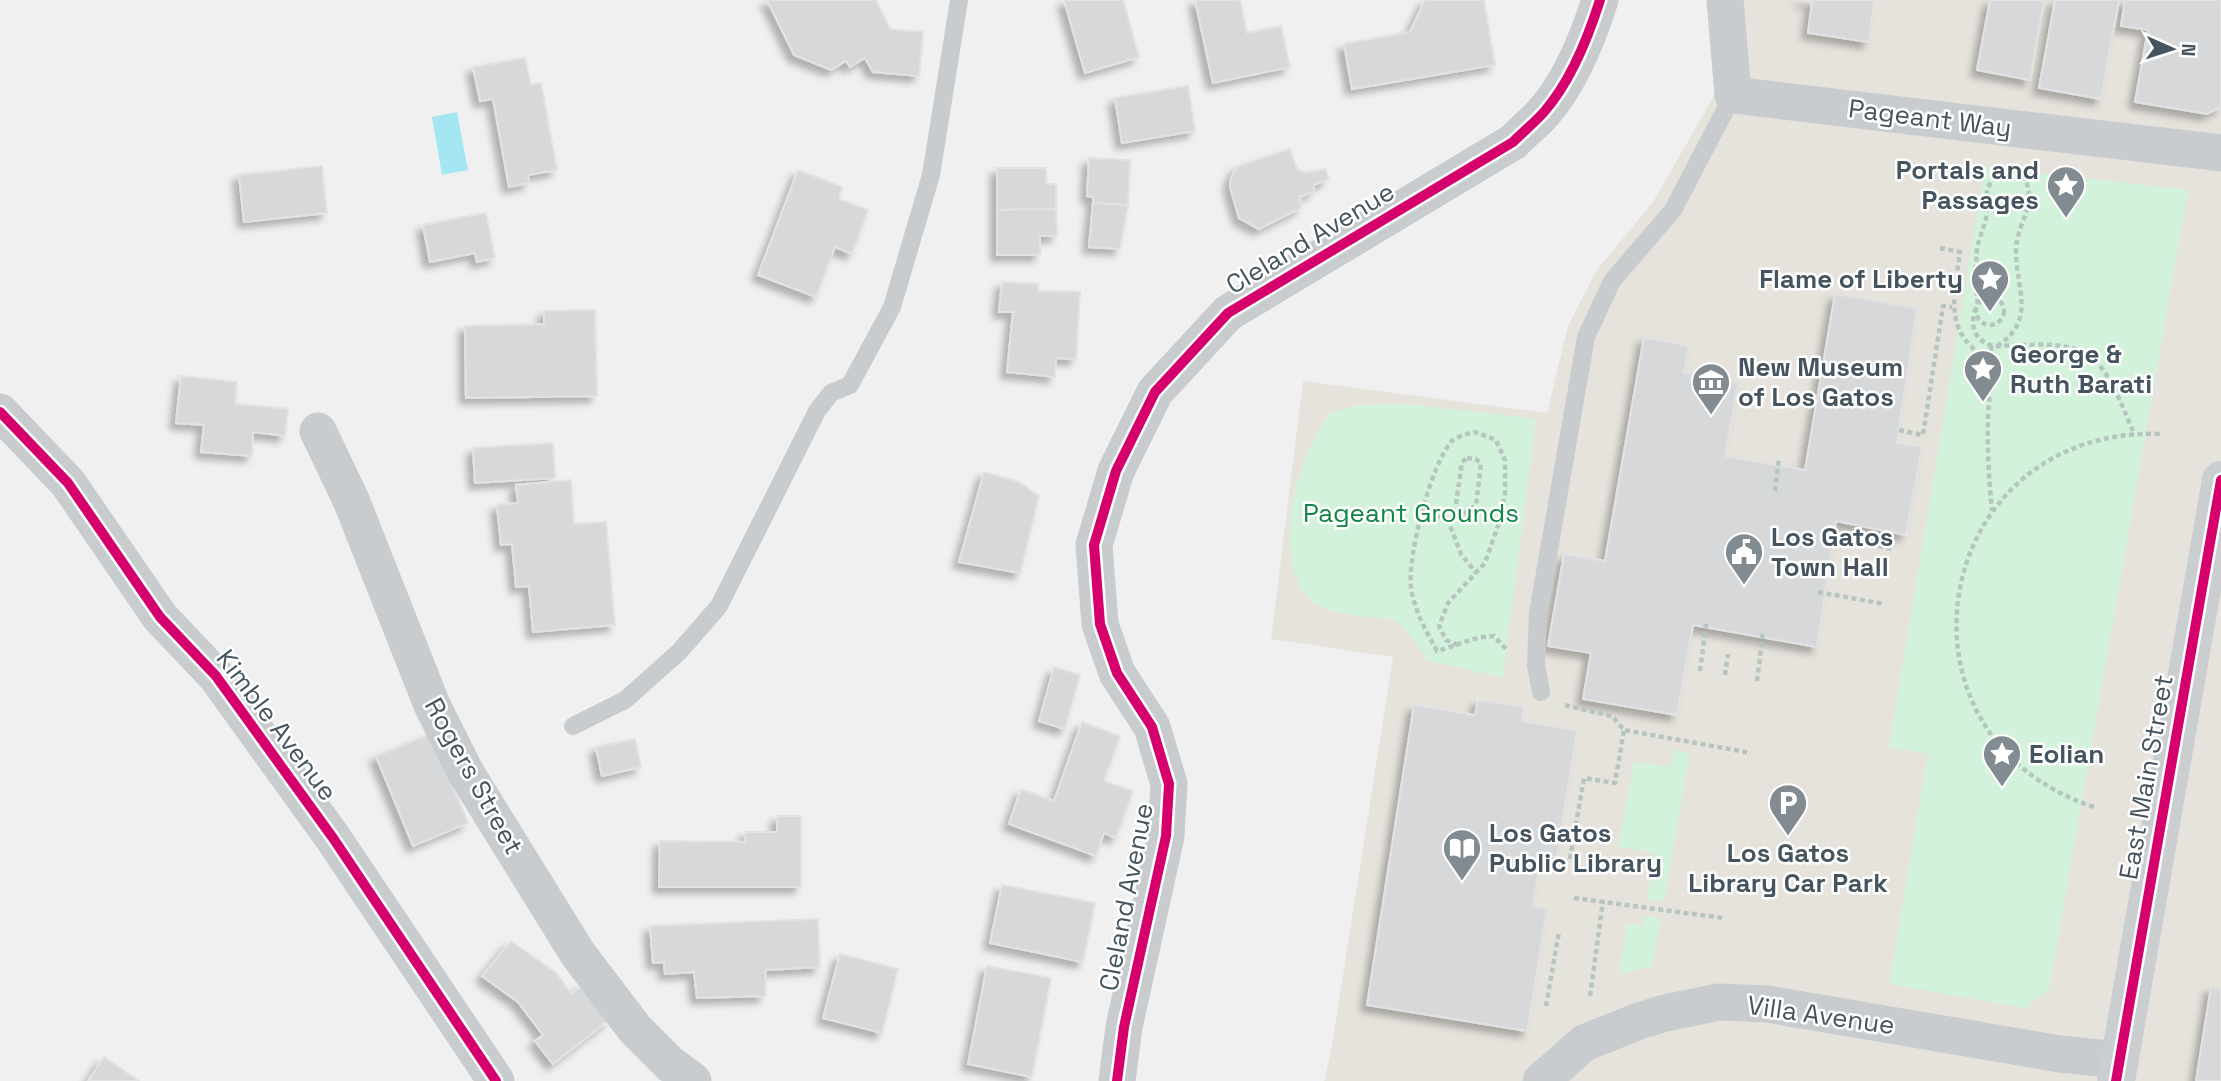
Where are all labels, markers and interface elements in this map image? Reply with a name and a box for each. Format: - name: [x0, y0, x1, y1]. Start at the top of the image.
- north arrow: [2137, 14, 2207, 84]
- text: N: [2176, 43, 2201, 57]
- street label: Pageant Way: [1847, 91, 2013, 145]
- place label: Portals and Passages: [1896, 153, 2039, 217]
- place icon: Portals and Passages: [2045, 164, 2087, 219]
- street label: Cleland Avenue: [1220, 174, 1400, 302]
- place icon: Flame of Liberty: [1969, 258, 2011, 313]
- place label: Flame of Liberty: [1759, 262, 1963, 296]
- place label: George & Ruth Barati: [2010, 337, 2152, 401]
- place icon: George & Ruth Barati: [1962, 348, 2004, 403]
- place label: New Museum of Los Gatos: [1738, 350, 1903, 414]
- museum icon: New Museum of Los Gatos: [1690, 361, 1732, 416]
- park label: Pageant Grounds: [1303, 496, 1519, 530]
- place label: Los Gatos Town Hall: [1771, 520, 1893, 584]
- public building icon: Los Gatos Town Hall: [1723, 531, 1765, 586]
- street label: Kimble Avenue: [209, 642, 345, 808]
- street label: East Main Street: [2111, 672, 2181, 882]
- street label: Rogers Street: [417, 692, 531, 860]
- place icon: Eolian: [1981, 733, 2023, 788]
- place label: Eolian: [2029, 737, 2104, 771]
- parking icon: Los Gatos Library Car Park: [1767, 782, 1809, 837]
- street label: Cleland Avenue: [1091, 800, 1161, 994]
- place label: Los Gatos Public Library: [1489, 816, 1662, 880]
- library icon: Los Gatos Public Library: [1441, 827, 1483, 882]
- place label: Los Gatos Library Car Park: [1688, 836, 1888, 900]
- street label: Villa Avenue: [1745, 988, 1897, 1042]

